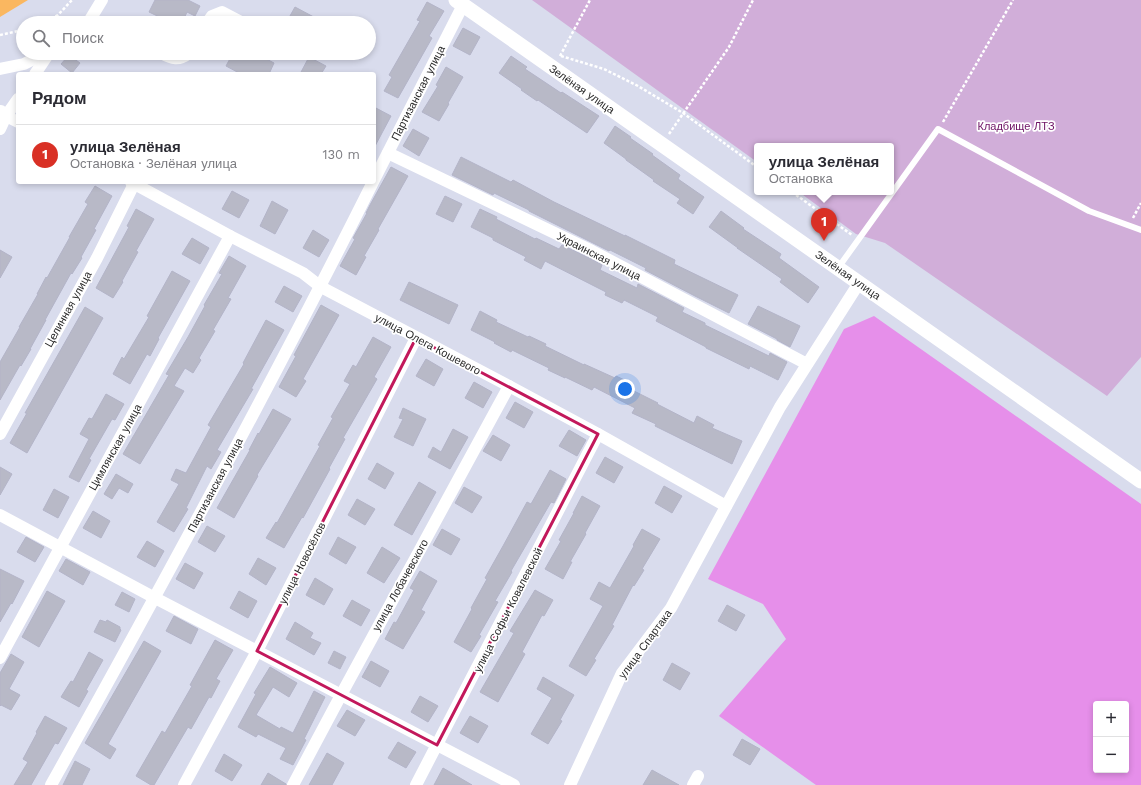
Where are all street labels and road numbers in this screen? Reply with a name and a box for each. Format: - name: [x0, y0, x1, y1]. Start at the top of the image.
- street label: Партизанская улица: [389, 43, 448, 143]
- street label: Зелёная улица: [546, 62, 618, 117]
- street label: Украинская улица: [555, 230, 644, 284]
- street label: Зелёная улица: [812, 248, 884, 303]
- street label: Целинная улица: [42, 268, 95, 349]
- street label: улица Олега Кошевого: [373, 311, 483, 378]
- street label: Цимлянская улица: [86, 401, 145, 493]
- street label: Партизанская улица: [185, 435, 246, 535]
- street label: улица Новосёлов: [276, 520, 329, 606]
- street label: улица Лобачевского: [370, 537, 431, 634]
- street label: улица Софьи Ковалевской: [471, 546, 546, 675]
- street label: улица Спартака: [616, 607, 675, 681]

